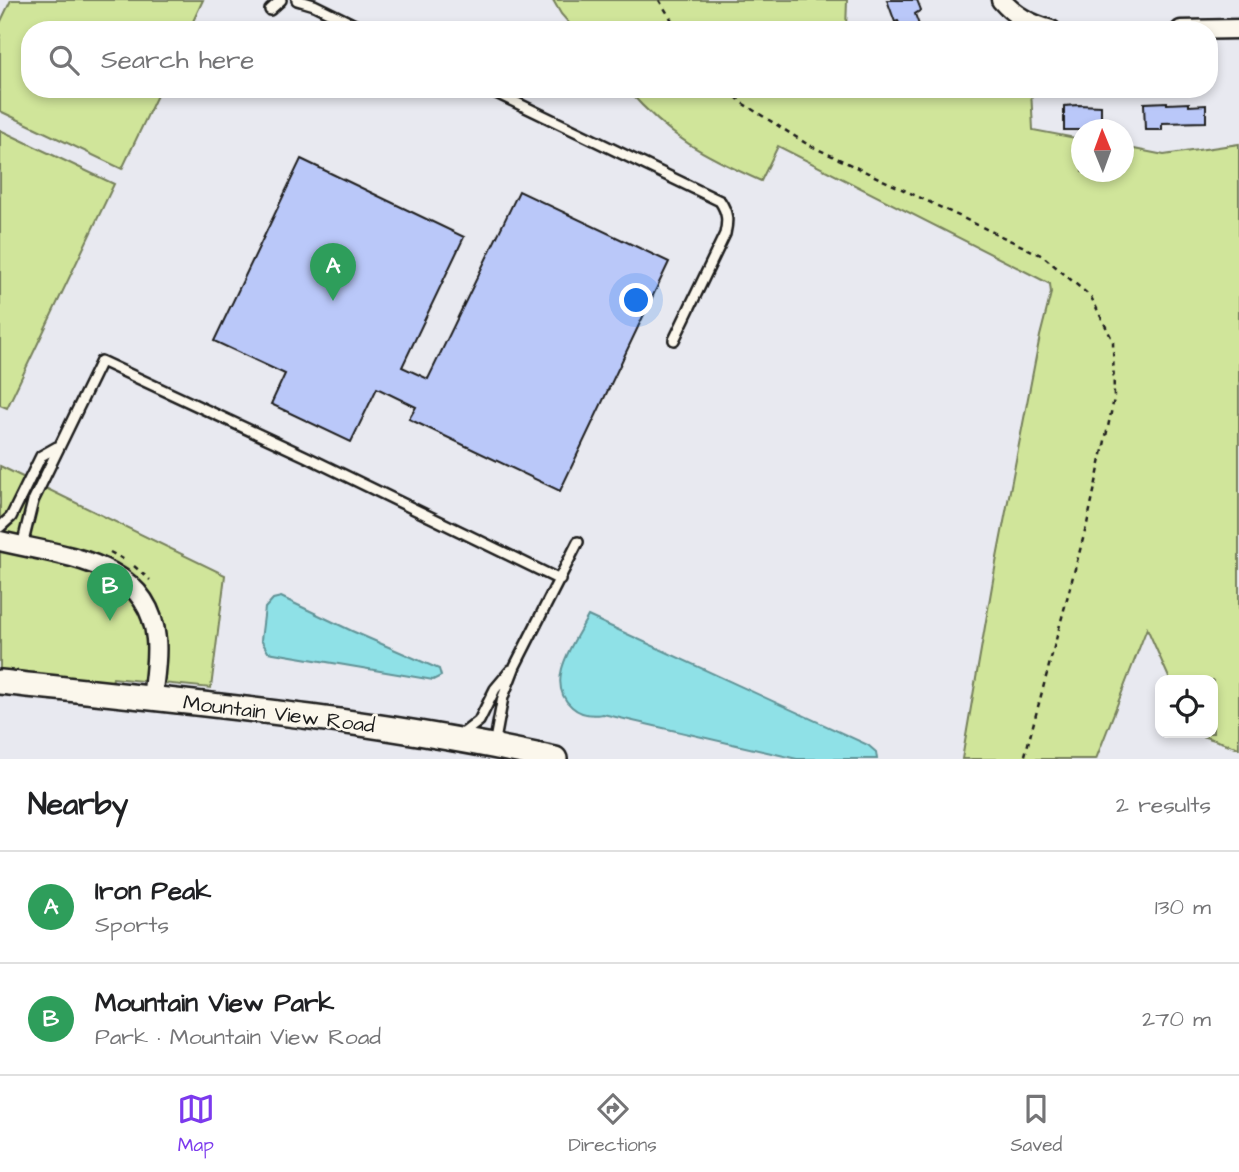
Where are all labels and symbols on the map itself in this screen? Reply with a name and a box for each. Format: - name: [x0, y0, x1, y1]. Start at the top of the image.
- north arrow: [1071, 119, 1134, 182]
- pin: A: [310, 243, 356, 301]
- your location: [619, 283, 653, 317]
- pin: B: [87, 563, 133, 621]
- street label: Mountain View Road: [181, 688, 377, 740]

